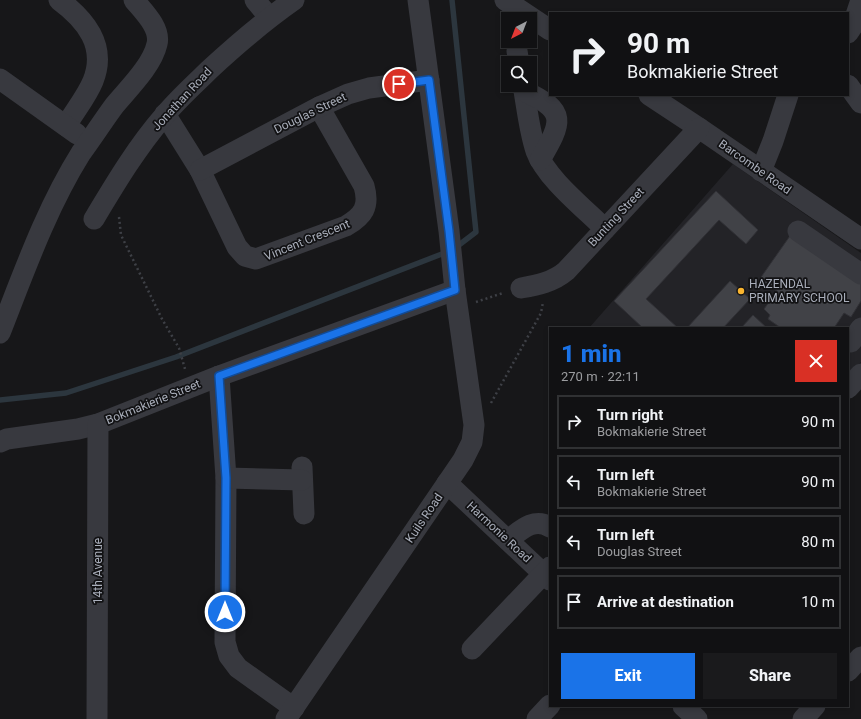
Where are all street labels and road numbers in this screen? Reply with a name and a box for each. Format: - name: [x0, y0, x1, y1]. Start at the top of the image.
- street label: Jonathan Road: [149, 65, 215, 133]
- street label: Douglas Street: [272, 90, 348, 136]
- street label: Barcombe Road: [716, 137, 794, 197]
- street label: Bunting Street: [585, 185, 647, 249]
- street label: Vincent Crescent: [262, 216, 352, 264]
- street label: Bokmakierie Street: [104, 377, 202, 427]
- street label: Kuils Road: [402, 491, 446, 545]
- street label: Harmonie Road: [464, 499, 534, 565]
- street label: 14th Avenue: [91, 538, 105, 604]

